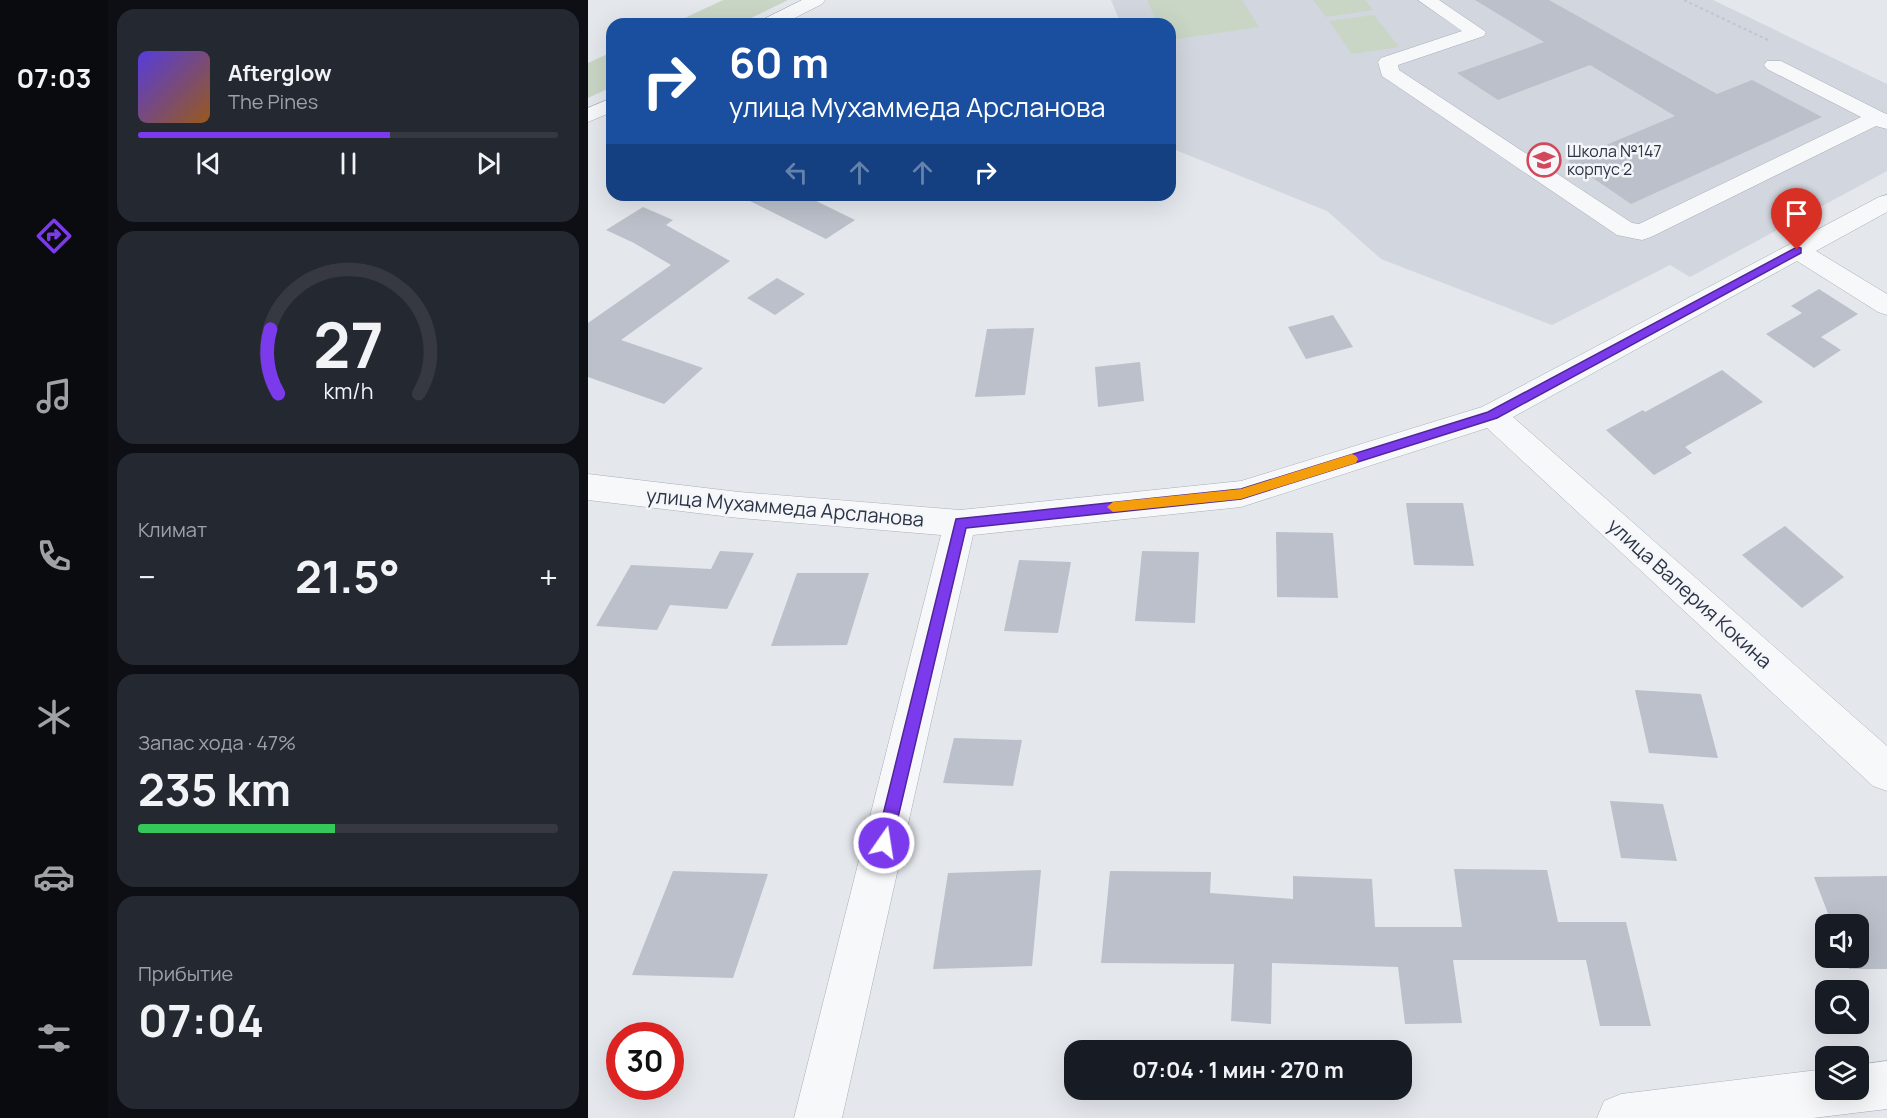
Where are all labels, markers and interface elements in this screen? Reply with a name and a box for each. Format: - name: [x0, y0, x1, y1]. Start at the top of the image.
- text: 60 m: [729, 33, 829, 91]
- icon: right: [630, 42, 708, 120]
- text: Afterglow: [228, 58, 332, 88]
- text: 07:03: [17, 59, 91, 96]
- text: The Pines: [228, 88, 318, 115]
- text: улица Мухаммеда Арсланова: [729, 88, 1106, 125]
- place label: Школа №147 корпус 2: [1567, 140, 1661, 180]
- school or university icon: Школа №147 корпус 2: [1526, 142, 1562, 178]
- icon: previous: [192, 147, 225, 180]
- icon: pause: [332, 147, 365, 180]
- icon: next: [472, 147, 505, 180]
- icon: left: [780, 156, 813, 189]
- icon: ahead: [843, 156, 876, 189]
- icon: ahead: [906, 156, 939, 189]
- icon: right: [969, 156, 1002, 189]
- pin: [1771, 188, 1822, 250]
- icon: arrive: [1780, 197, 1813, 230]
- icon: directions: [33, 215, 75, 257]
- text: 27: [313, 301, 383, 387]
- icon: music: [33, 375, 75, 417]
- text: km/h: [323, 377, 373, 406]
- street label: улица Мухаммеда Арсланова: [645, 481, 925, 533]
- street label: улица Валерия Кокина: [1602, 512, 1778, 674]
- text: Климат: [138, 516, 207, 543]
- icon: phone: [33, 535, 75, 577]
- text: 21.5°: [295, 545, 400, 607]
- text: −: [138, 554, 156, 599]
- text: +: [539, 554, 558, 599]
- icon: climate: [33, 696, 75, 738]
- text: Запас хода · 47%: [138, 729, 296, 756]
- text: 235 km: [138, 758, 291, 820]
- position arrow: [852, 811, 916, 875]
- icon: car: [33, 856, 75, 898]
- map controls: [1815, 914, 1869, 1100]
- button: sound: [1815, 914, 1869, 968]
- text: Прибытие: [138, 960, 233, 987]
- button: search: [1815, 980, 1869, 1034]
- text: 07:04: [138, 989, 264, 1051]
- icon: filters: [33, 1017, 75, 1059]
- speed limit sign: 30: [606, 1022, 684, 1100]
- button: layers: [1815, 1046, 1869, 1100]
- text: 07:04 · 1 мин · 270 m: [1132, 1055, 1344, 1085]

